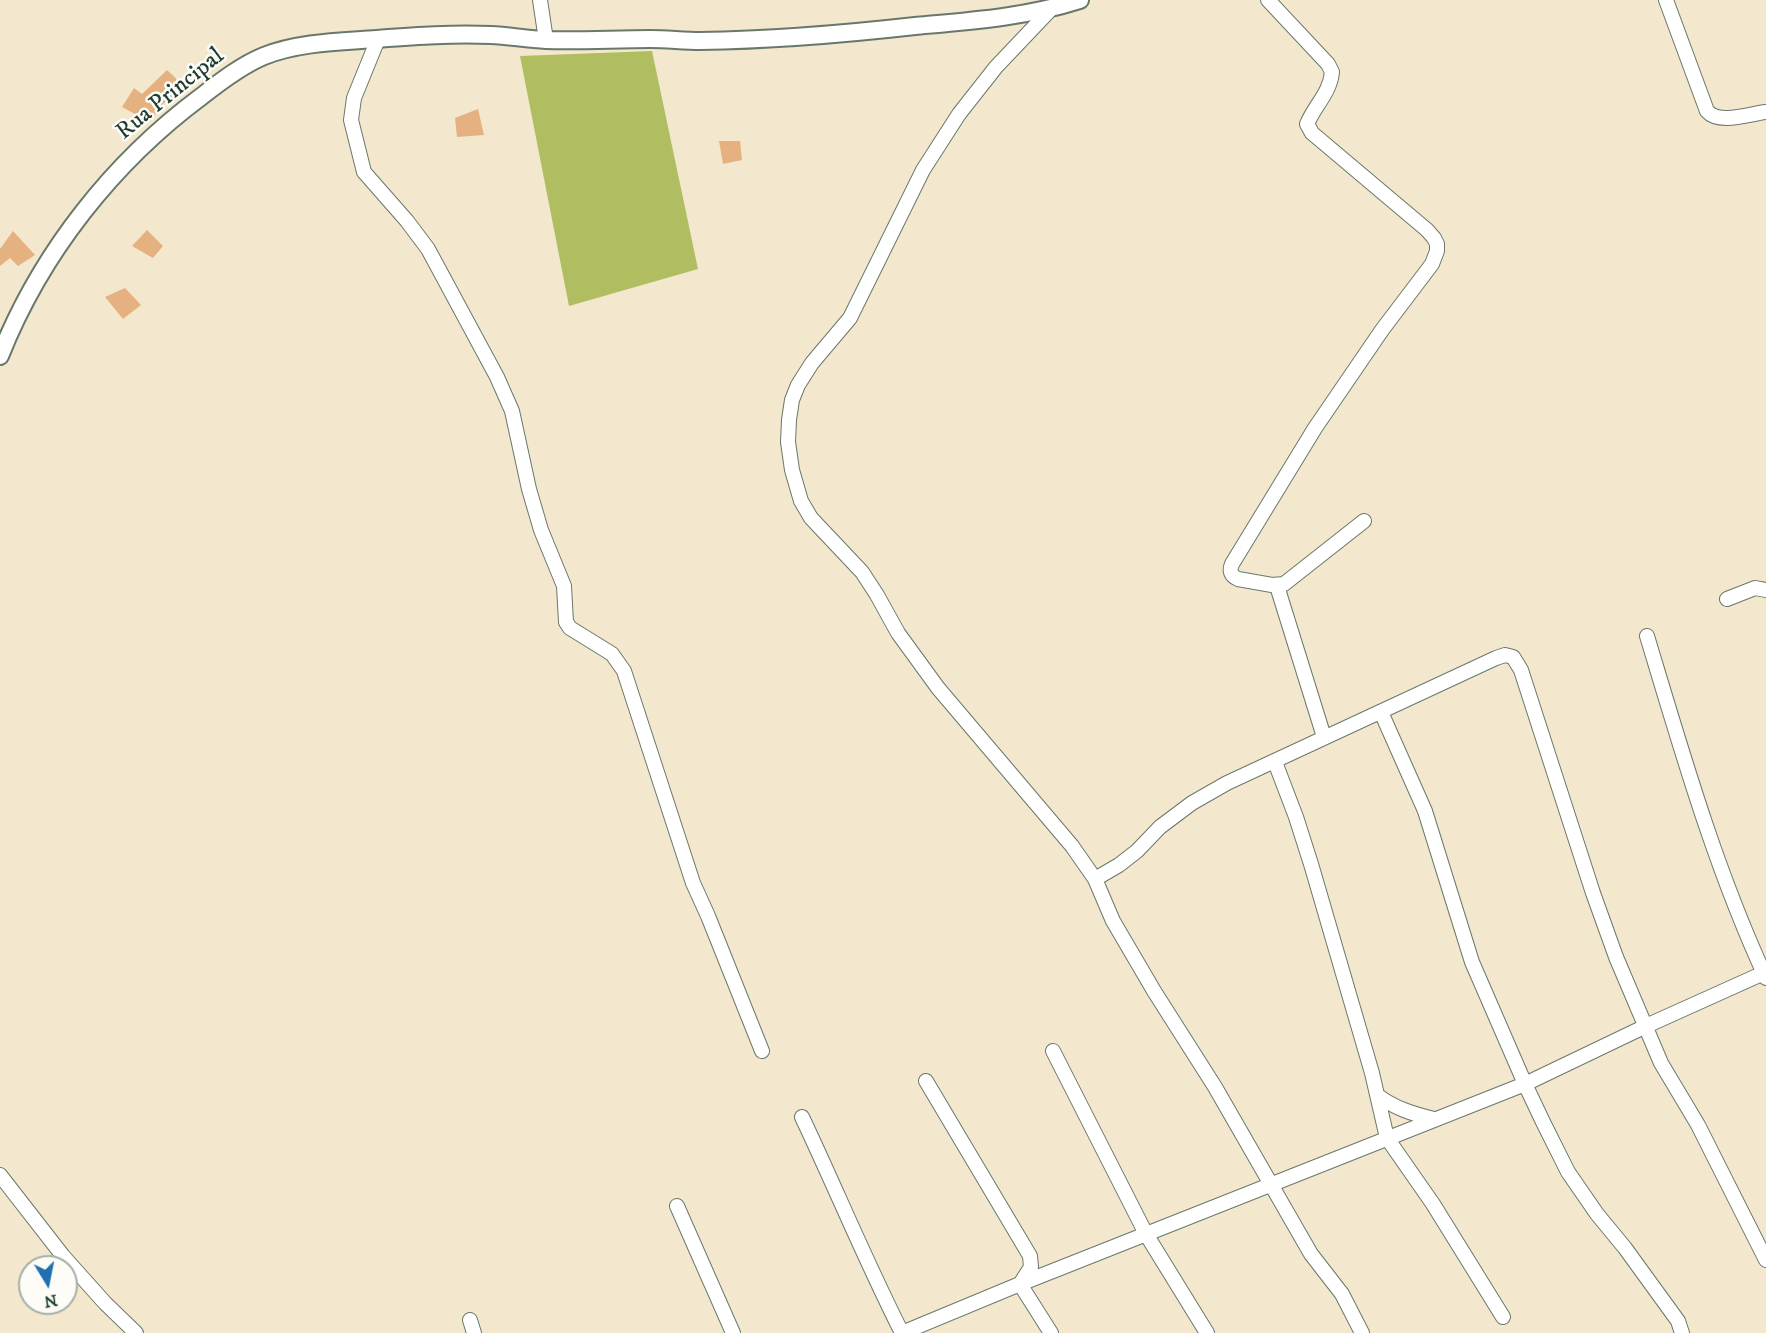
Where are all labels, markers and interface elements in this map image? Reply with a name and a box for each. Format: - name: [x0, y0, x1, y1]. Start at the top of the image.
- street label: Rua Principal: [111, 43, 231, 147]
- north arrow: [18, 1255, 78, 1315]
- text: N: [43, 1290, 59, 1312]

